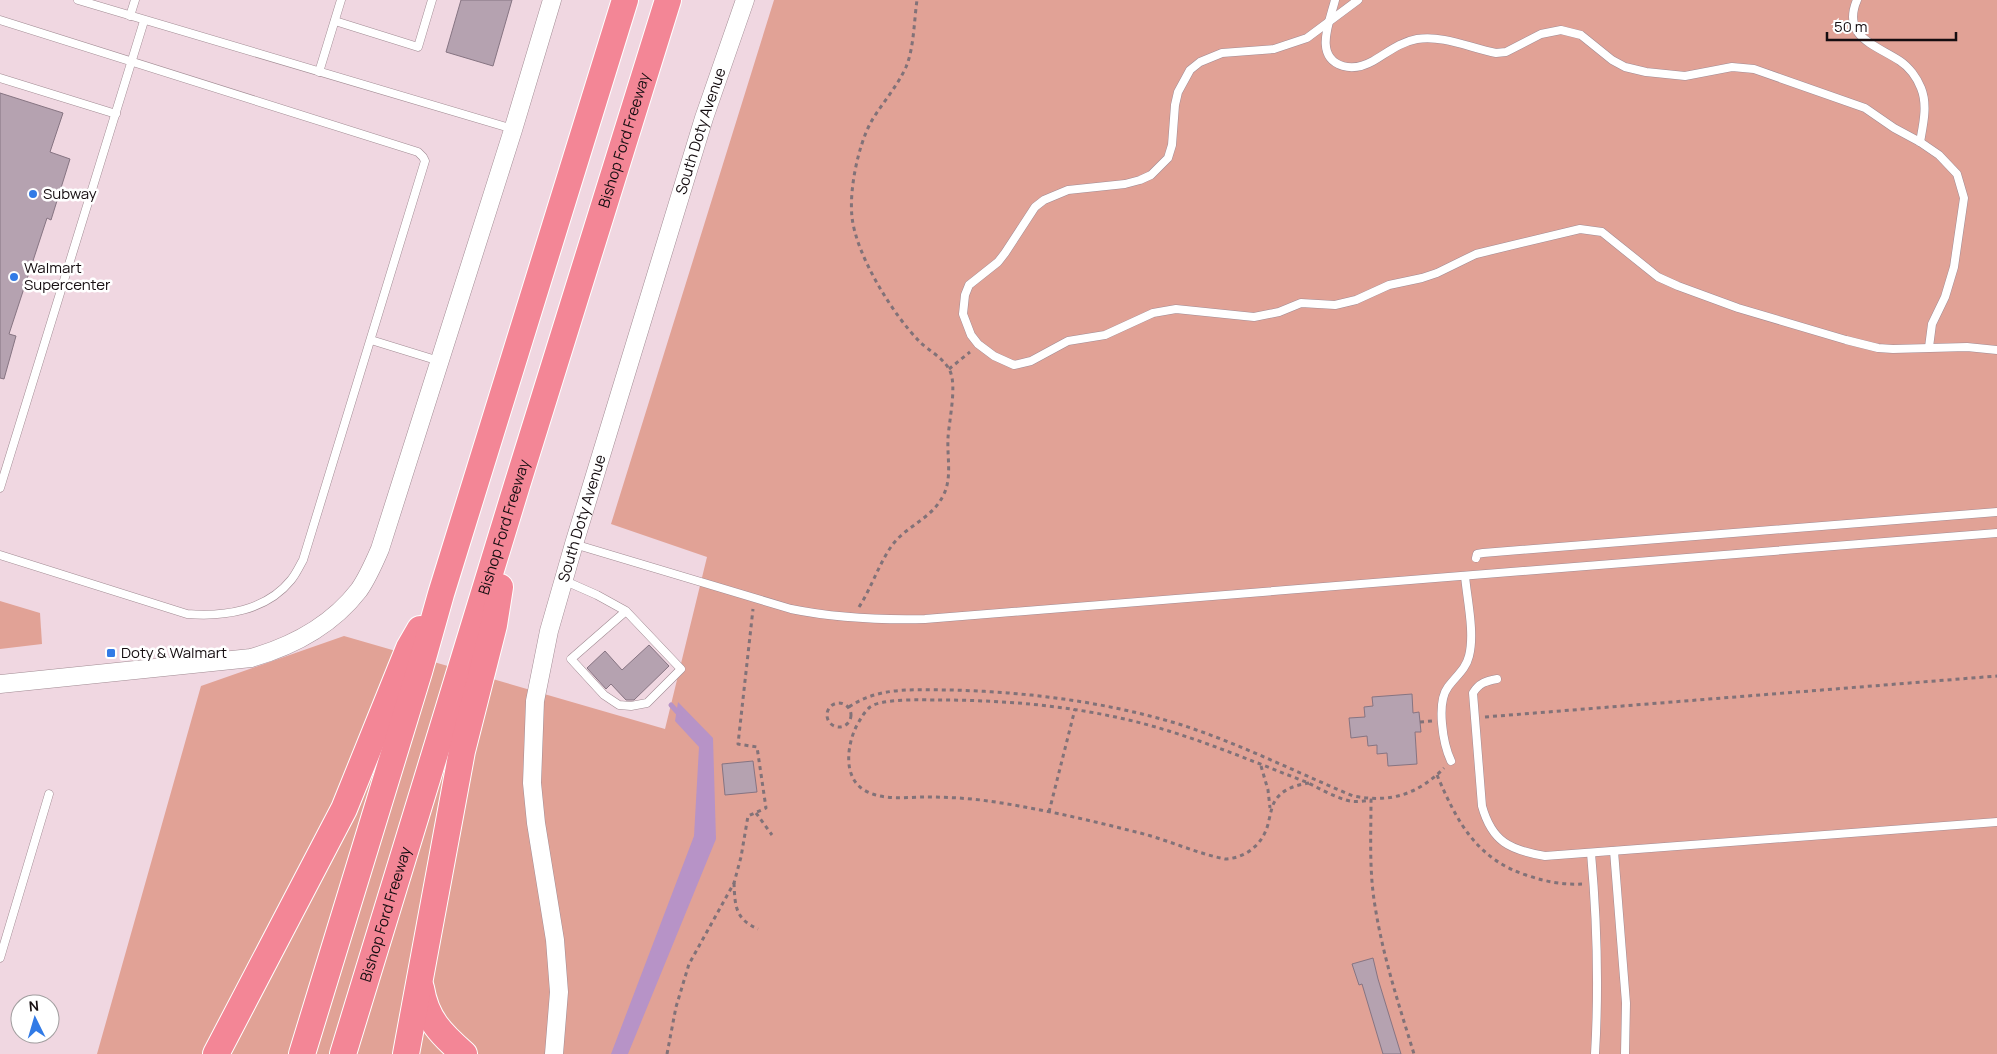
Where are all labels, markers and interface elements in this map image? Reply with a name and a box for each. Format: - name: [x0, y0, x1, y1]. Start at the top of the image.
- scale bar: [1827, 10, 1956, 42]
- text: 50 m: [1834, 16, 1868, 37]
- street label: South Doty Avenue: [670, 65, 731, 197]
- street label: Bishop Ford Freeway: [593, 70, 655, 210]
- place label: Subway: [43, 183, 97, 204]
- marker: Subway: [27, 188, 39, 200]
- place label: Walmart Supercenter: [24, 257, 111, 295]
- marker: Walmart Supercenter: [8, 271, 20, 283]
- street label: South Doty Avenue: [553, 452, 611, 584]
- street label: Bishop Ford Freeway: [473, 457, 534, 597]
- place label: Doty & Walmart: [121, 642, 227, 663]
- marker: Doty & Walmart: [105, 647, 117, 659]
- street label: Bishop Ford Freeway: [355, 844, 416, 985]
- north arrow: [10, 994, 60, 1044]
- text: N: [28, 996, 40, 1015]

